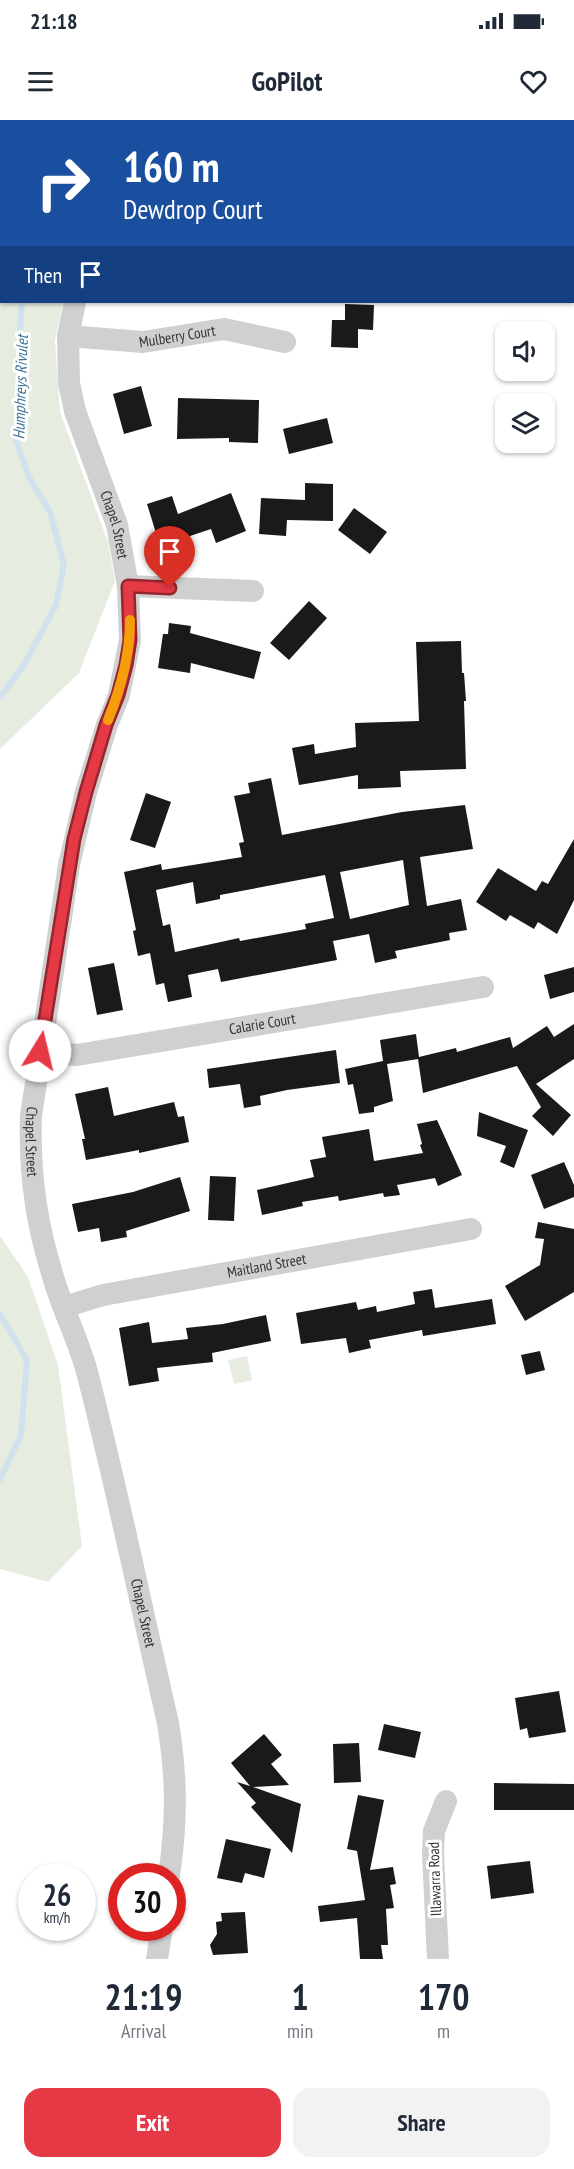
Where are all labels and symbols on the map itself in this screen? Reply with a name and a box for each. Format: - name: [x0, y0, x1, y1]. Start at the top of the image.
- street label: Mulberry Court: [138, 321, 217, 351]
- water label: Humphreys Rivulet: [8, 333, 32, 440]
- street label: Chapel Street: [96, 488, 133, 560]
- pin: [144, 526, 195, 588]
- street label: Calarie Court: [227, 1009, 297, 1038]
- position arrow: [8, 1019, 72, 1083]
- street label: Chapel Street: [22, 1105, 43, 1177]
- street label: Maitland Street: [226, 1249, 307, 1282]
- street label: Chapel Street: [127, 1577, 161, 1649]
- street label: Illawarra Road: [424, 1842, 445, 1916]
- speed limit sign: 30: [108, 1863, 186, 1941]

